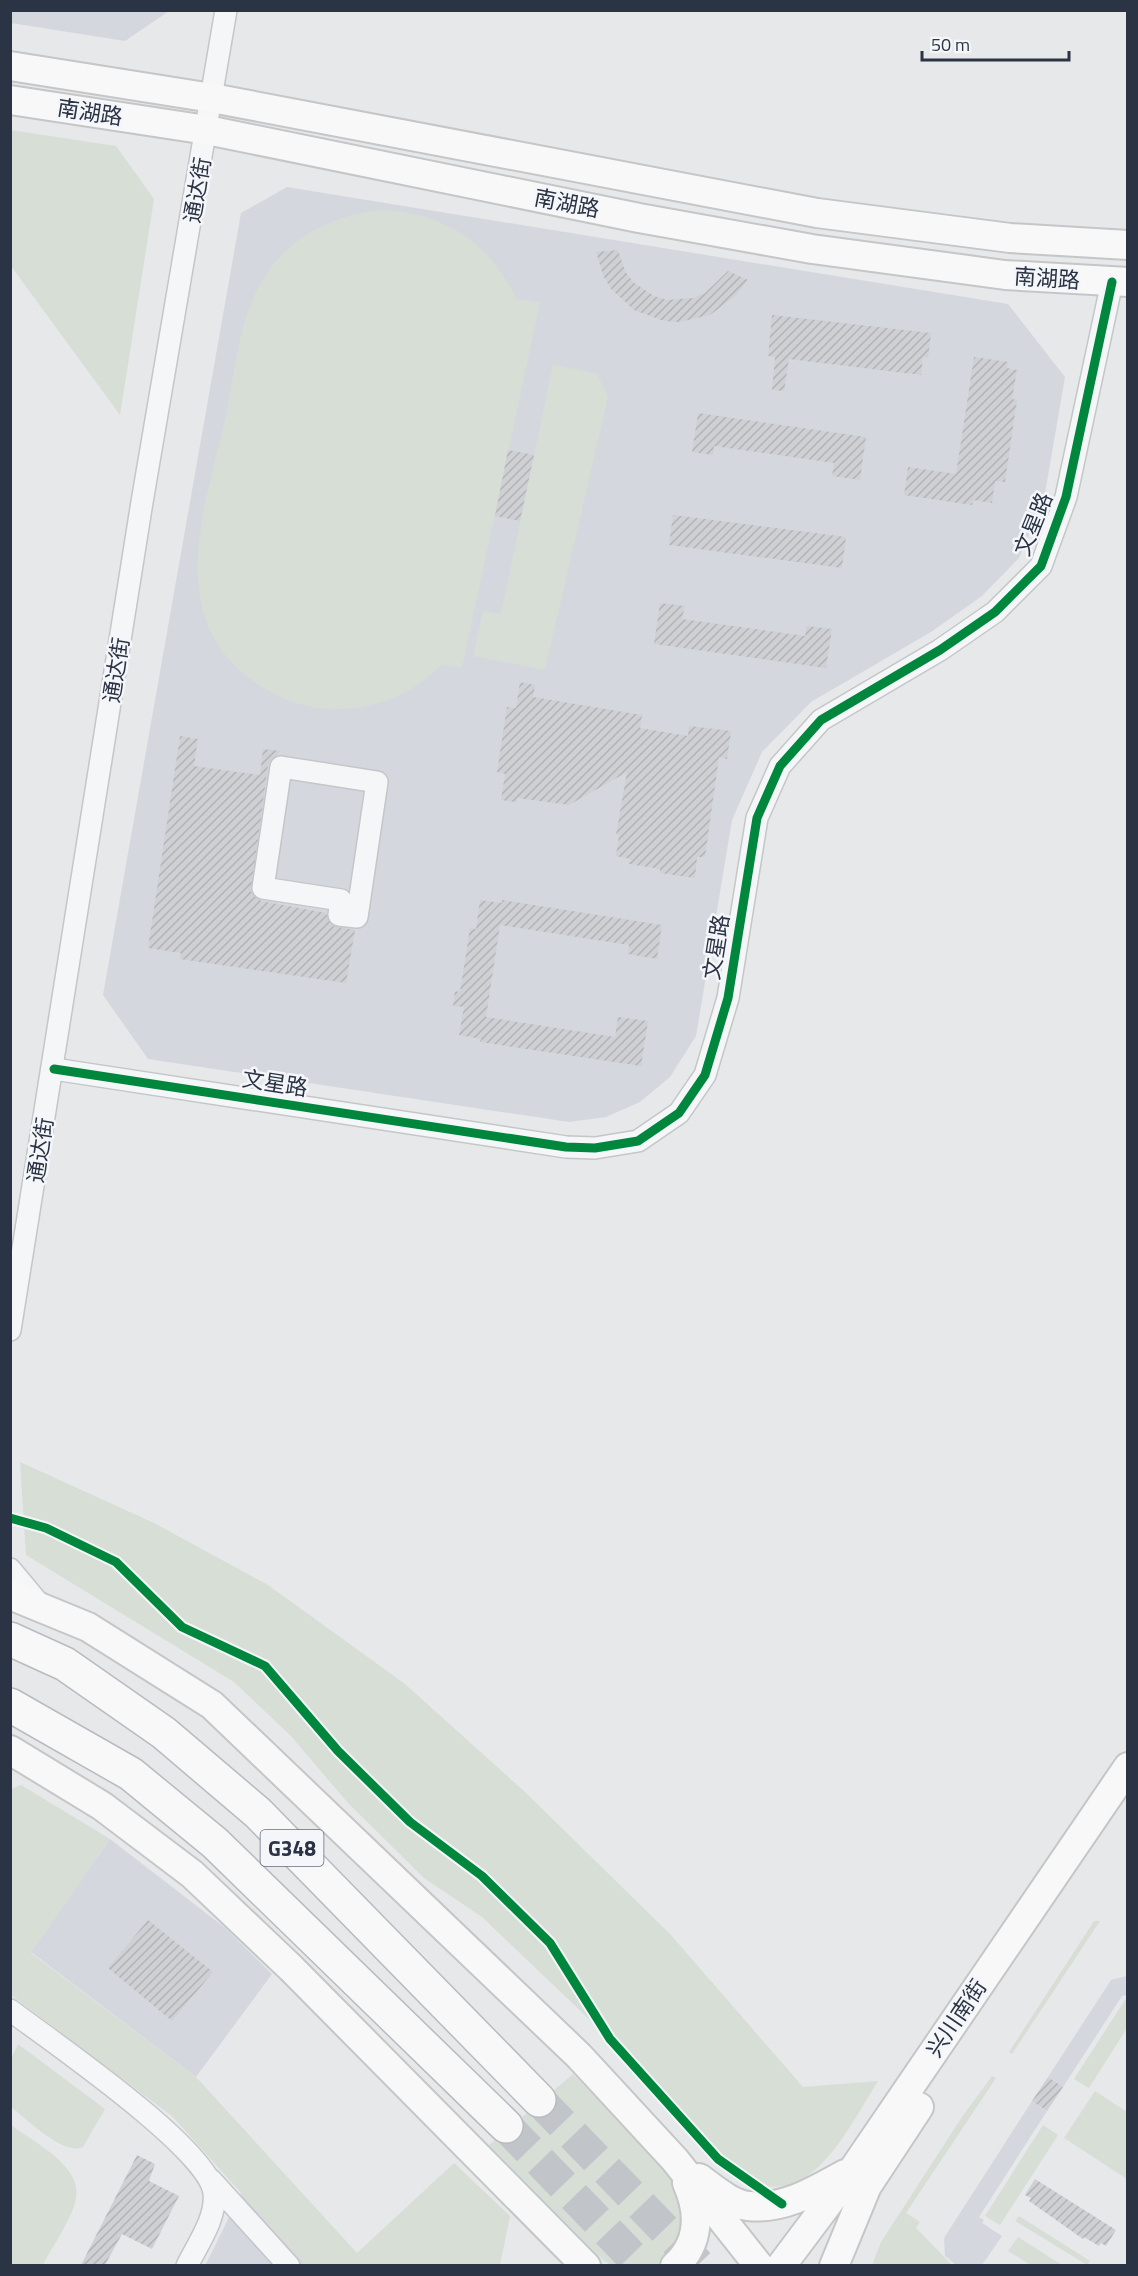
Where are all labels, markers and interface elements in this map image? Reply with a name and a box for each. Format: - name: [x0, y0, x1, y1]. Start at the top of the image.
- scale bar: [922, 24, 1069, 62]
- text: 50 m: [931, 31, 970, 58]
- street label: 南湖路: [55, 90, 125, 134]
- street label: 通达街: [175, 155, 219, 225]
- street label: 南湖路: [531, 180, 603, 226]
- street label: 南湖路: [1013, 259, 1081, 297]
- street label: 文星路: [1005, 487, 1061, 561]
- street label: 通达街: [94, 635, 138, 705]
- street label: 文星路: [694, 912, 738, 982]
- street label: 文星路: [240, 1061, 310, 1105]
- street label: 通达街: [18, 1115, 62, 1185]
- road number: G348: [260, 1830, 324, 1866]
- street label: 兴川南街: [917, 1972, 995, 2064]

